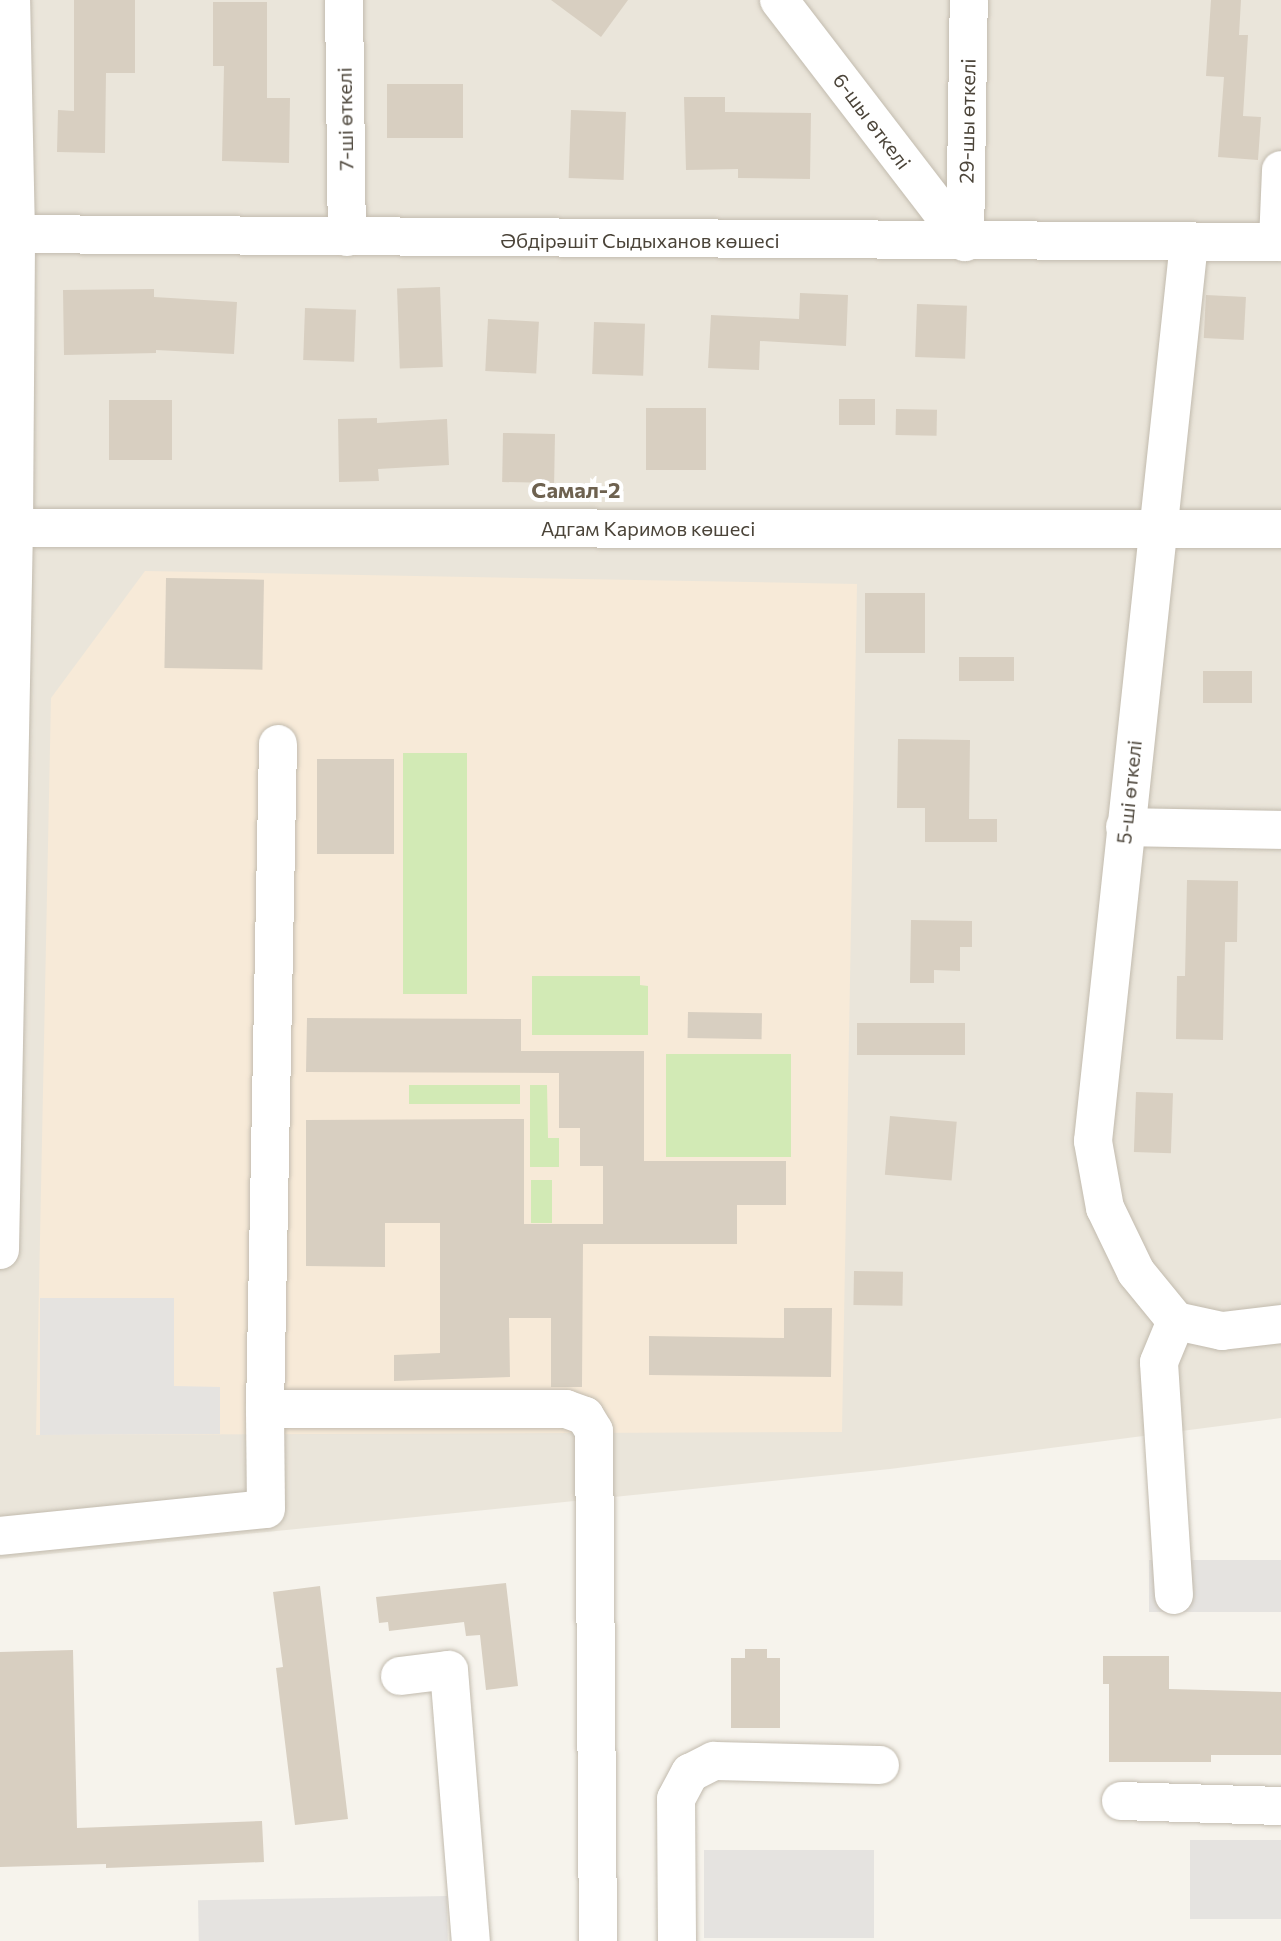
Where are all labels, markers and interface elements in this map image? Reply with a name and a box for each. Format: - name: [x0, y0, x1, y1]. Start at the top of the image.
- street label: 29-шы өткелі: [954, 58, 980, 184]
- street label: 7-ші өткелі: [332, 67, 358, 171]
- street label: 6-шы өткелі: [828, 68, 916, 174]
- street label: Әбдірәшіт Сыдыханов көшесі: [500, 228, 780, 252]
- district label: Самал-2: [531, 477, 621, 503]
- street label: Адгам Каримов көшесі: [541, 516, 755, 540]
- street label: 5-ші өткелі: [1112, 739, 1146, 845]

